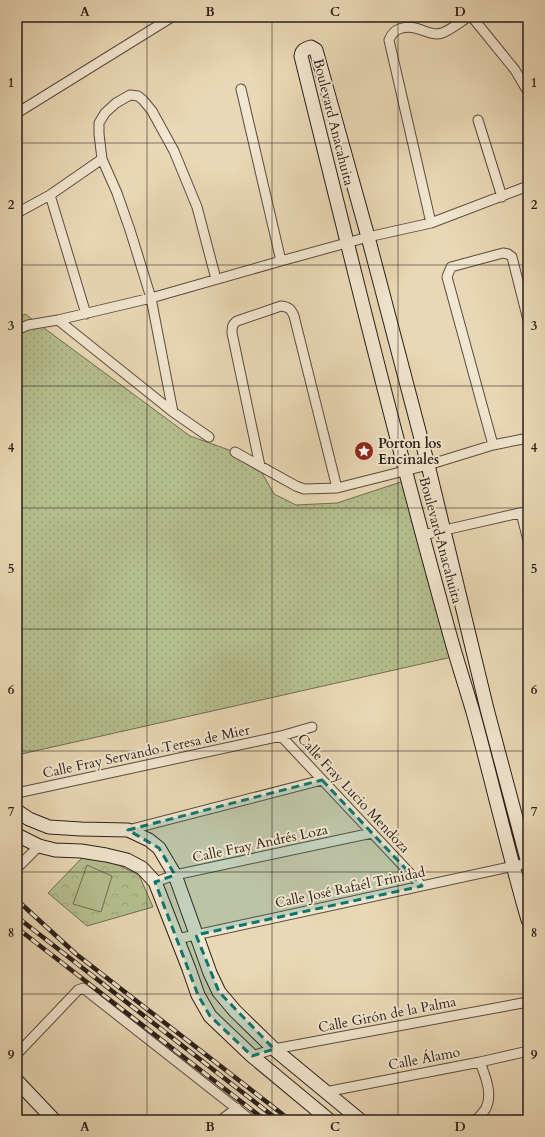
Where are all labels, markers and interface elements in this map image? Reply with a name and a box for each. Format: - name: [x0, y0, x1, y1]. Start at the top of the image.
- text: A: [80, 3, 90, 21]
- text: B: [205, 3, 215, 21]
- text: C: [330, 3, 340, 21]
- text: D: [454, 3, 466, 21]
- street label: Boulevard Anacahuita: [309, 57, 358, 188]
- text: 1: [8, 74, 14, 92]
- text: 1: [531, 74, 537, 92]
- text: 2: [8, 196, 15, 214]
- text: 2: [531, 196, 538, 214]
- text: 3: [8, 317, 15, 335]
- text: 3: [531, 317, 538, 335]
- place label: Porton los Encinales: [378, 434, 442, 469]
- text: 4: [8, 439, 15, 457]
- text: 4: [531, 439, 538, 457]
- place icon: Porton los Encinales: [353, 440, 375, 462]
- street label: Boulevard Anacahuita: [414, 475, 467, 606]
- text: 5: [8, 560, 14, 578]
- text: 5: [531, 560, 537, 578]
- text: 6: [8, 681, 15, 699]
- text: 6: [531, 681, 538, 699]
- street label: Calle Fray Servando Teresa de Mier: [41, 720, 252, 783]
- street label: Calle Fray Lucio Mendoza: [293, 729, 414, 857]
- text: 7: [8, 803, 15, 821]
- text: 7: [531, 803, 538, 821]
- street label: Calle Fray Andrés Loza: [191, 820, 330, 867]
- street label: Calle José Rafaél Trinidad: [273, 862, 427, 913]
- text: 8: [8, 924, 14, 942]
- text: 8: [531, 924, 537, 942]
- street label: Calle Girón de la Palma: [317, 992, 458, 1037]
- street label: Calle Álamo: [386, 1042, 462, 1075]
- text: 9: [8, 1046, 15, 1064]
- text: 9: [531, 1046, 538, 1064]
- text: A: [80, 1118, 90, 1136]
- text: B: [205, 1118, 215, 1136]
- text: C: [330, 1118, 340, 1136]
- text: D: [454, 1118, 466, 1136]

